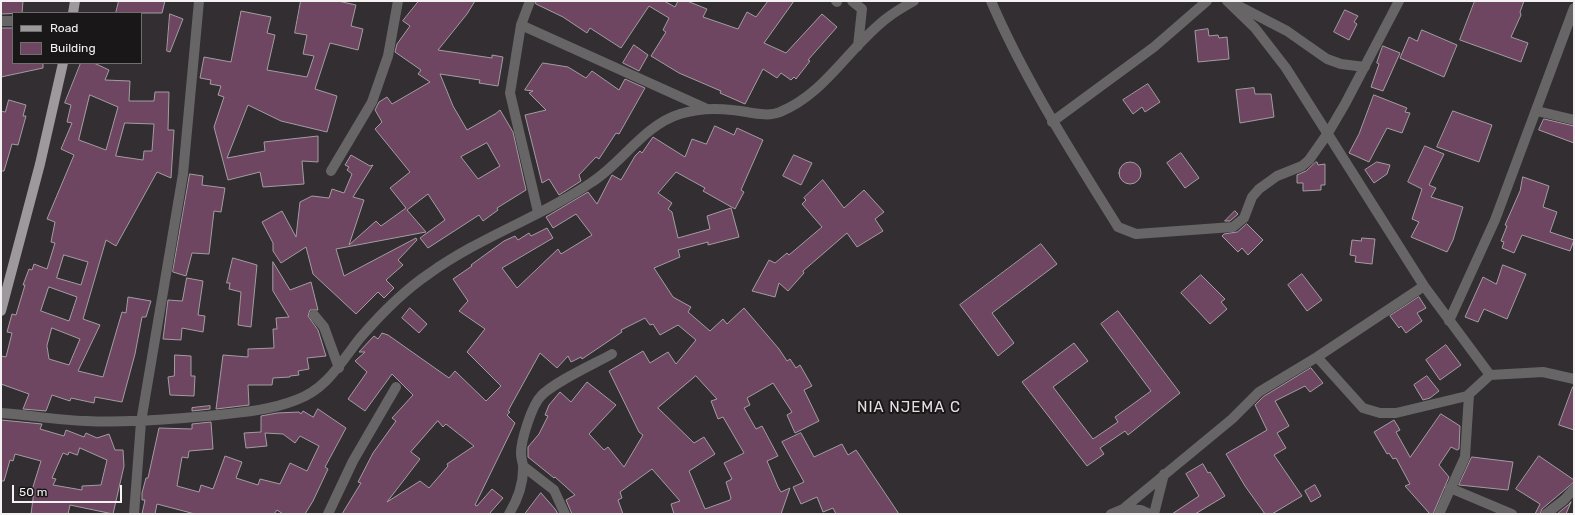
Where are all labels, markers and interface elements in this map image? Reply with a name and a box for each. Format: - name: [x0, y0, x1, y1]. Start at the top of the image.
- legend: [12, 12, 142, 64]
- text: Road: [50, 21, 78, 35]
- text: Building: [50, 41, 96, 55]
- district label: NIA NJEMA C: [857, 399, 961, 417]
- scale bar: [14, 477, 124, 503]
- text: 50 m: [19, 485, 47, 499]

